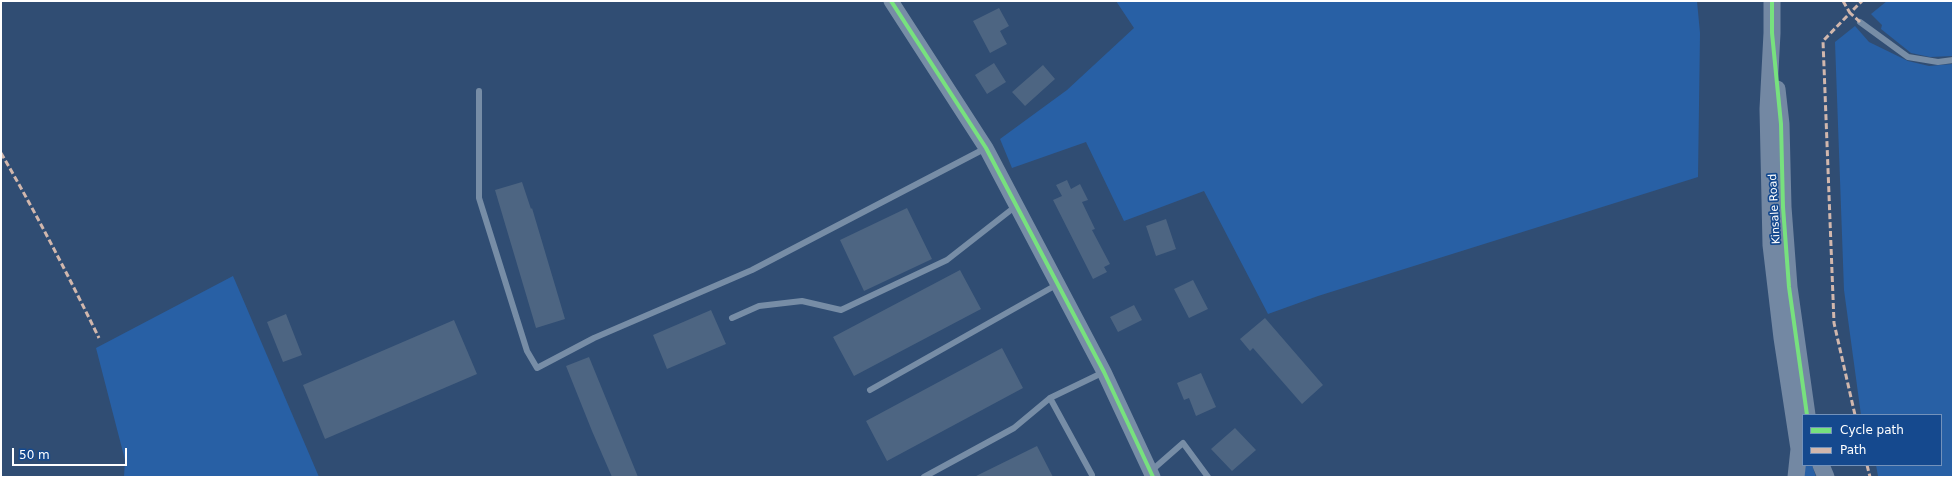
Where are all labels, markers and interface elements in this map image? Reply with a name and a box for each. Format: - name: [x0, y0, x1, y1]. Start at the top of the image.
- street label: Kinsale Road: [1767, 173, 1783, 245]
- legend: [1802, 414, 1942, 466]
- text: Cycle path: [1840, 423, 1904, 437]
- scale bar: [14, 440, 129, 466]
- text: Path: [1840, 443, 1866, 457]
- text: 50 m: [19, 448, 50, 462]

